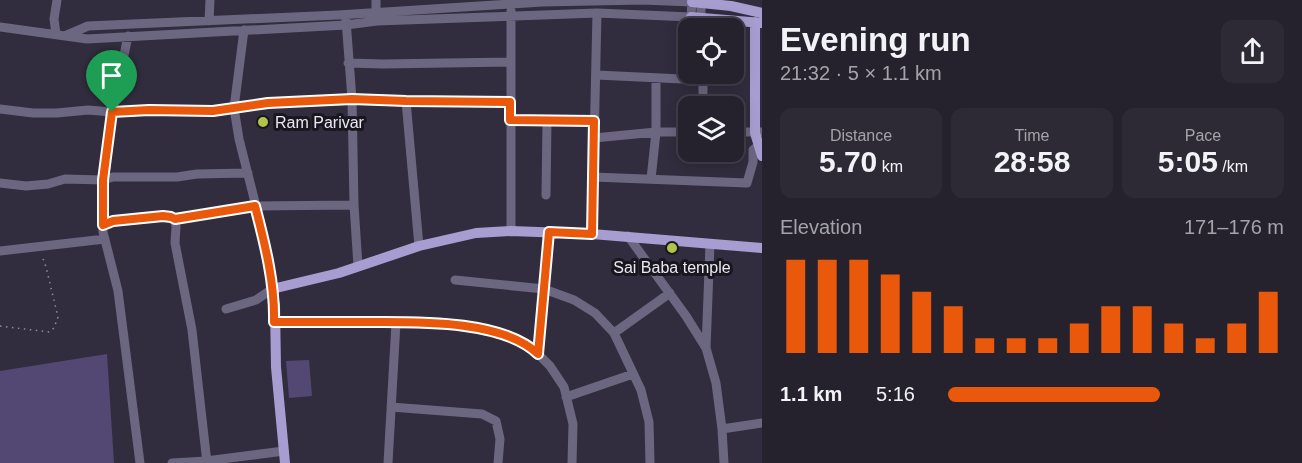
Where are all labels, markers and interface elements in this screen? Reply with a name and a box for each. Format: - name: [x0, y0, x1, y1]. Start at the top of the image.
- map controls: [678, 18, 744, 162]
- button: locate: [678, 18, 744, 84]
- button: share: [1221, 20, 1284, 83]
- text: Evening run: [780, 21, 971, 58]
- pin: [86, 50, 137, 112]
- icon: arrive: [95, 59, 128, 92]
- text: 21:32 · 5 × 1.1 km: [780, 62, 942, 84]
- button: layers: [678, 96, 744, 162]
- place label: Ram Parivar: [275, 114, 365, 131]
- marker: Ram Parivar: [256, 115, 270, 129]
- text: Distance: [830, 127, 892, 144]
- text: Time: [1015, 127, 1049, 144]
- text: Pace: [1185, 127, 1221, 144]
- text: 5.70: [819, 145, 877, 178]
- text: 28:58: [994, 145, 1070, 178]
- text: 5:05: [1158, 145, 1218, 178]
- text: km: [877, 158, 903, 175]
- text: /km: [1218, 158, 1248, 175]
- text: Elevation: [780, 216, 862, 238]
- text: 171–176 m: [1184, 216, 1284, 238]
- marker: Sai Baba temple: [665, 241, 679, 255]
- place label: Sai Baba temple: [613, 259, 731, 276]
- text: 1.1 km: [780, 383, 842, 405]
- text: 5:16: [876, 383, 915, 405]

